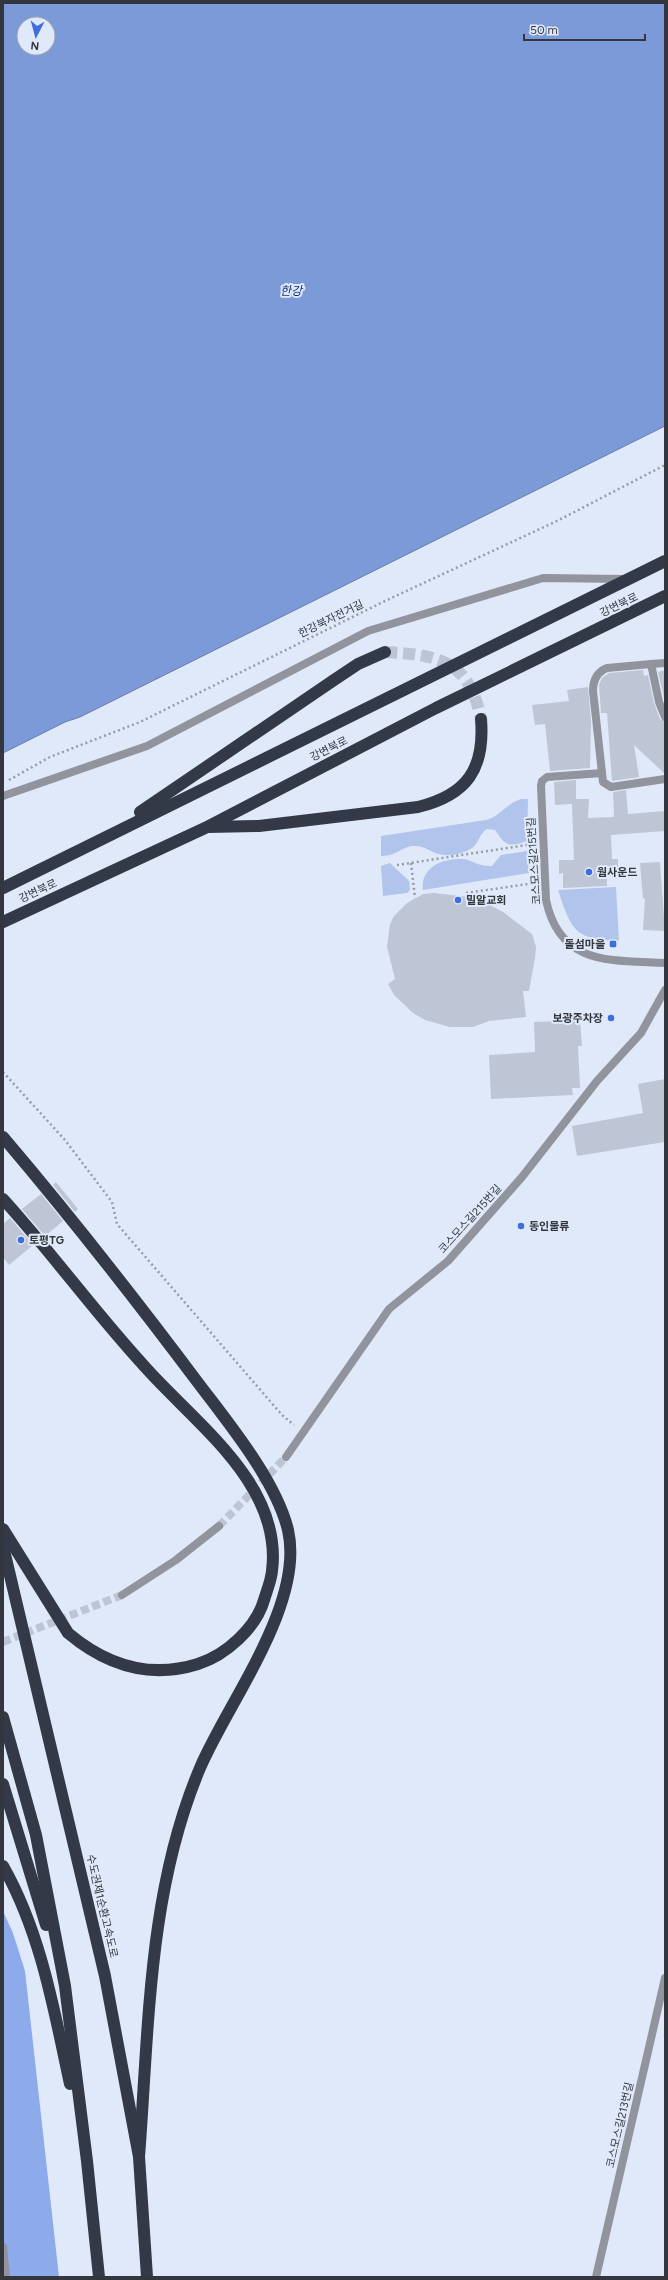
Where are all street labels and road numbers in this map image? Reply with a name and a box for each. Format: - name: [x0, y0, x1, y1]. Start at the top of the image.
- street label: 강변북로: [598, 590, 640, 620]
- street label: 한강북자전거길: [296, 598, 366, 640]
- street label: 강변북로: [308, 734, 350, 764]
- street label: 코스모스길215번길: [524, 817, 544, 905]
- street label: 강변북로: [17, 877, 59, 905]
- street label: 코스모스길215번길: [436, 1182, 504, 1256]
- street label: 수도권제1순환고속도로: [84, 1853, 120, 1959]
- street label: 코스모스길213번길: [604, 2081, 636, 2169]

